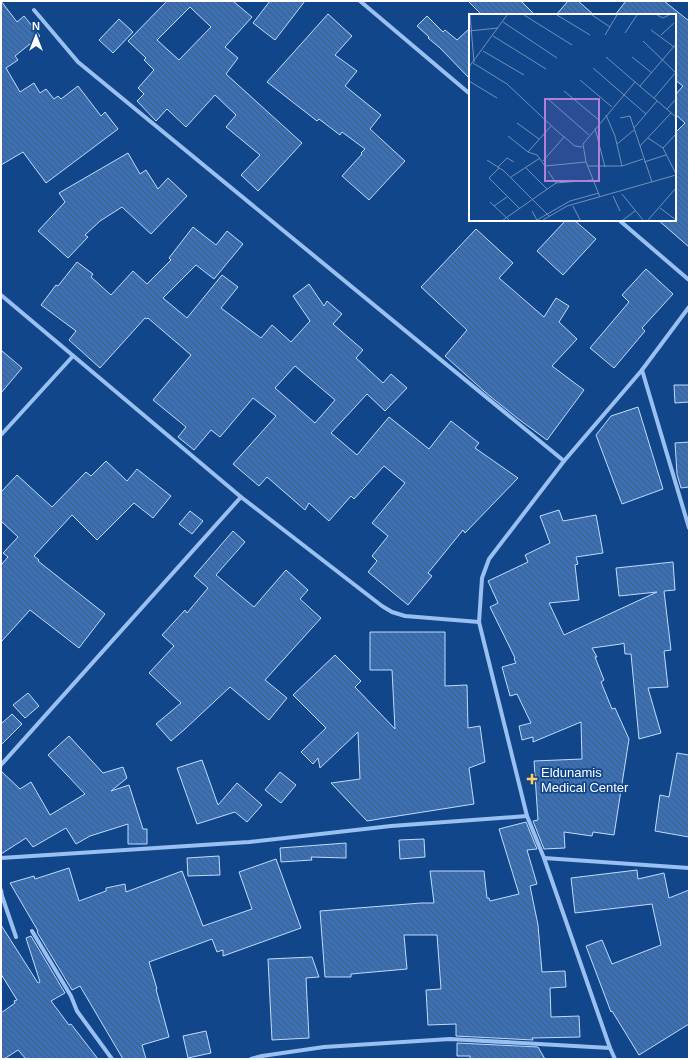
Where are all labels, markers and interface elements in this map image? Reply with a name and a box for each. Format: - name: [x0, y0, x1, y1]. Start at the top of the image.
- inset map: [469, 14, 676, 221]
- north arrow: [16, 16, 56, 56]
- text: N: [32, 20, 40, 32]
- place label: Eldunamis Medical Center: [541, 765, 629, 795]
- marker: Eldunamis Medical Center: [526, 773, 538, 785]

